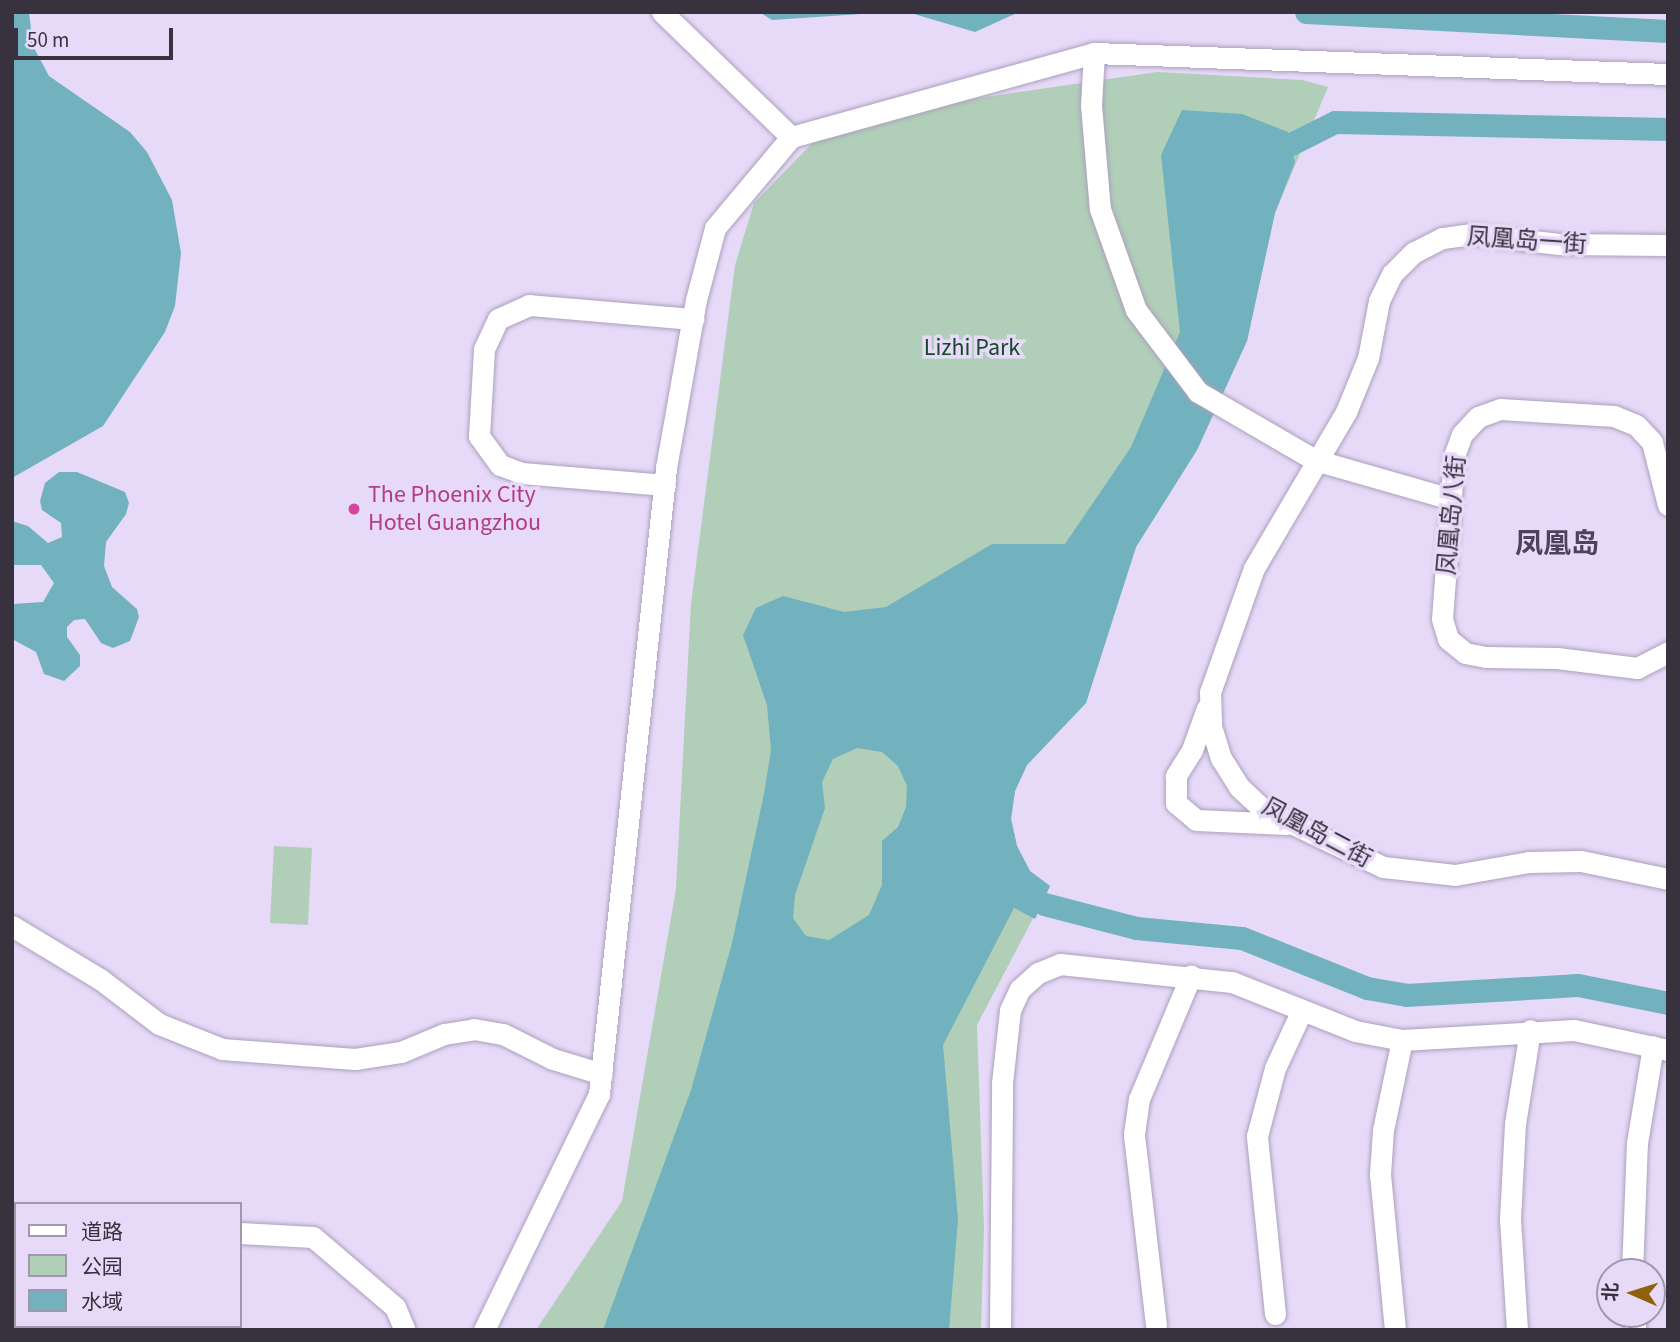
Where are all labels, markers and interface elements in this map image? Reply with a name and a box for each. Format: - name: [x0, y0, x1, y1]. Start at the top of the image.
- scale bar: [18, 14, 177, 58]
- text: 50 m: [27, 25, 69, 55]
- street label: 凤凰岛一街: [1466, 222, 1588, 260]
- park label: Lizhi Park: [924, 334, 1020, 362]
- street label: 凤凰岛八街: [1432, 454, 1472, 576]
- place label: The Phoenix City Hotel Guangzhou: [368, 481, 541, 537]
- marker: The Phoenix City Hotel Guangzhou: [346, 501, 362, 517]
- district label: 凤凰岛: [1515, 527, 1599, 561]
- street label: 凤凰岛二街: [1257, 792, 1377, 874]
- legend: [14, 1202, 242, 1328]
- text: 道路: [81, 1217, 123, 1247]
- text: 公园: [81, 1252, 123, 1282]
- north arrow: [1596, 1258, 1666, 1328]
- text: 北: [1598, 1282, 1626, 1302]
- text: 水域: [81, 1287, 123, 1317]

